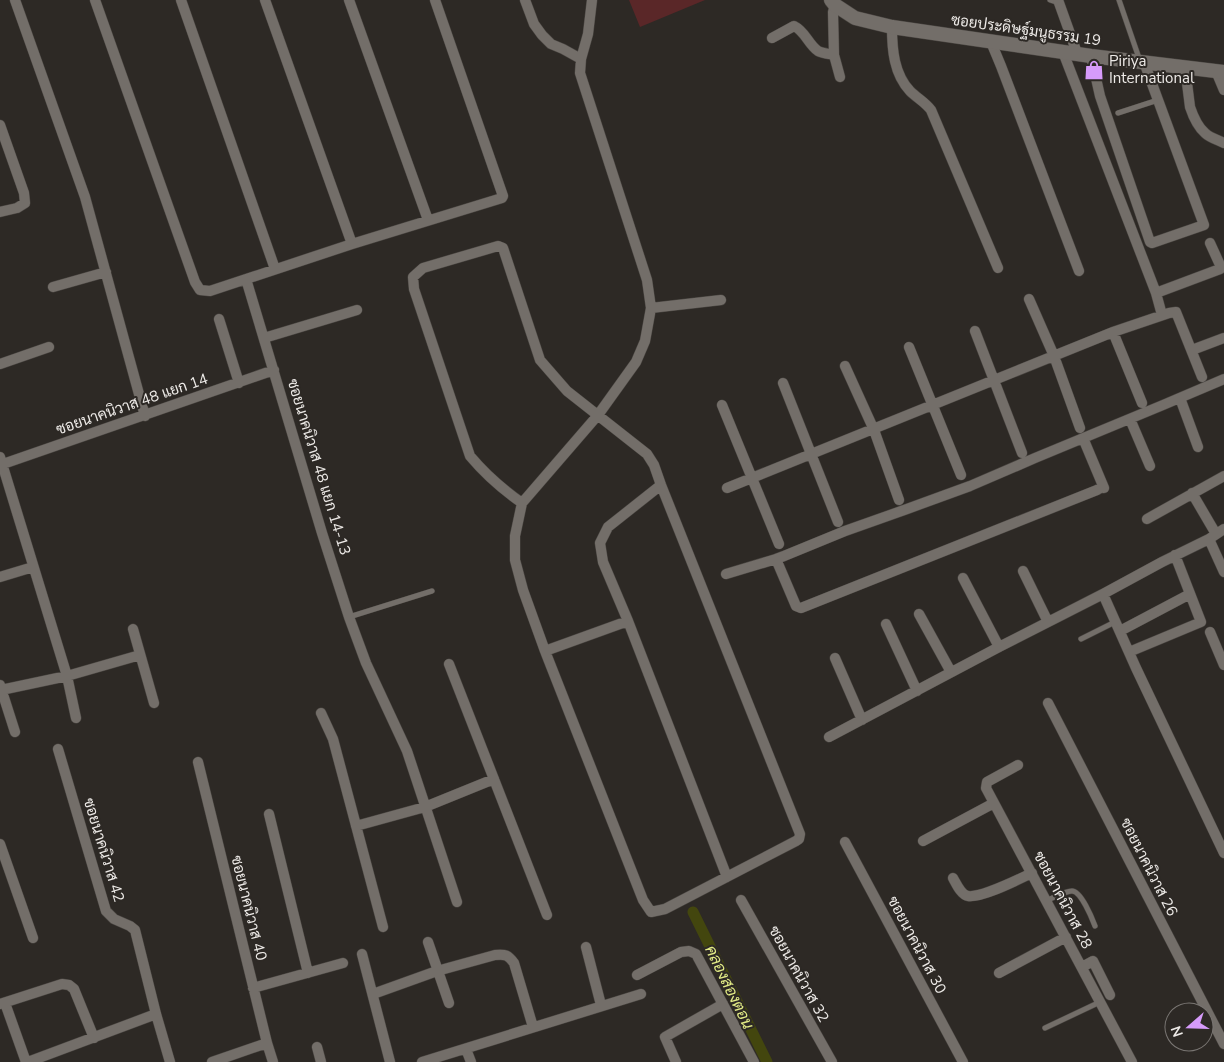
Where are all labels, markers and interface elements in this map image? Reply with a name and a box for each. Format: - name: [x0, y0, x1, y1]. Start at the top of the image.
- street label: ซอยประดิษฐ์มนูธรรม 19: [950, 10, 1102, 50]
- place label: Piriya International: [1109, 51, 1195, 88]
- shop icon: Piriya International: [1083, 59, 1105, 81]
- street label: ซอยนาคนิวาส 48 แยก 14: [53, 369, 211, 439]
- street label: ซอยนาคนิวาส 48 แยก 14-13: [283, 376, 355, 558]
- street label: ซอยนาคนิวาส 42: [79, 796, 129, 904]
- street label: ซอยนาคนิวาส 26: [1116, 815, 1182, 919]
- street label: ซอยนาคนิวาส 28: [1029, 848, 1097, 952]
- street label: ซอยนาคนิวาส 40: [226, 853, 272, 963]
- street label: ซอยนาคนิวาส 30: [883, 893, 951, 997]
- street label: ซอยนาคนิวาส 32: [764, 922, 834, 1026]
- water label: คลองสองตอน: [699, 942, 759, 1033]
- north arrow: [1164, 1002, 1214, 1052]
- text: N: [1167, 1023, 1188, 1039]

